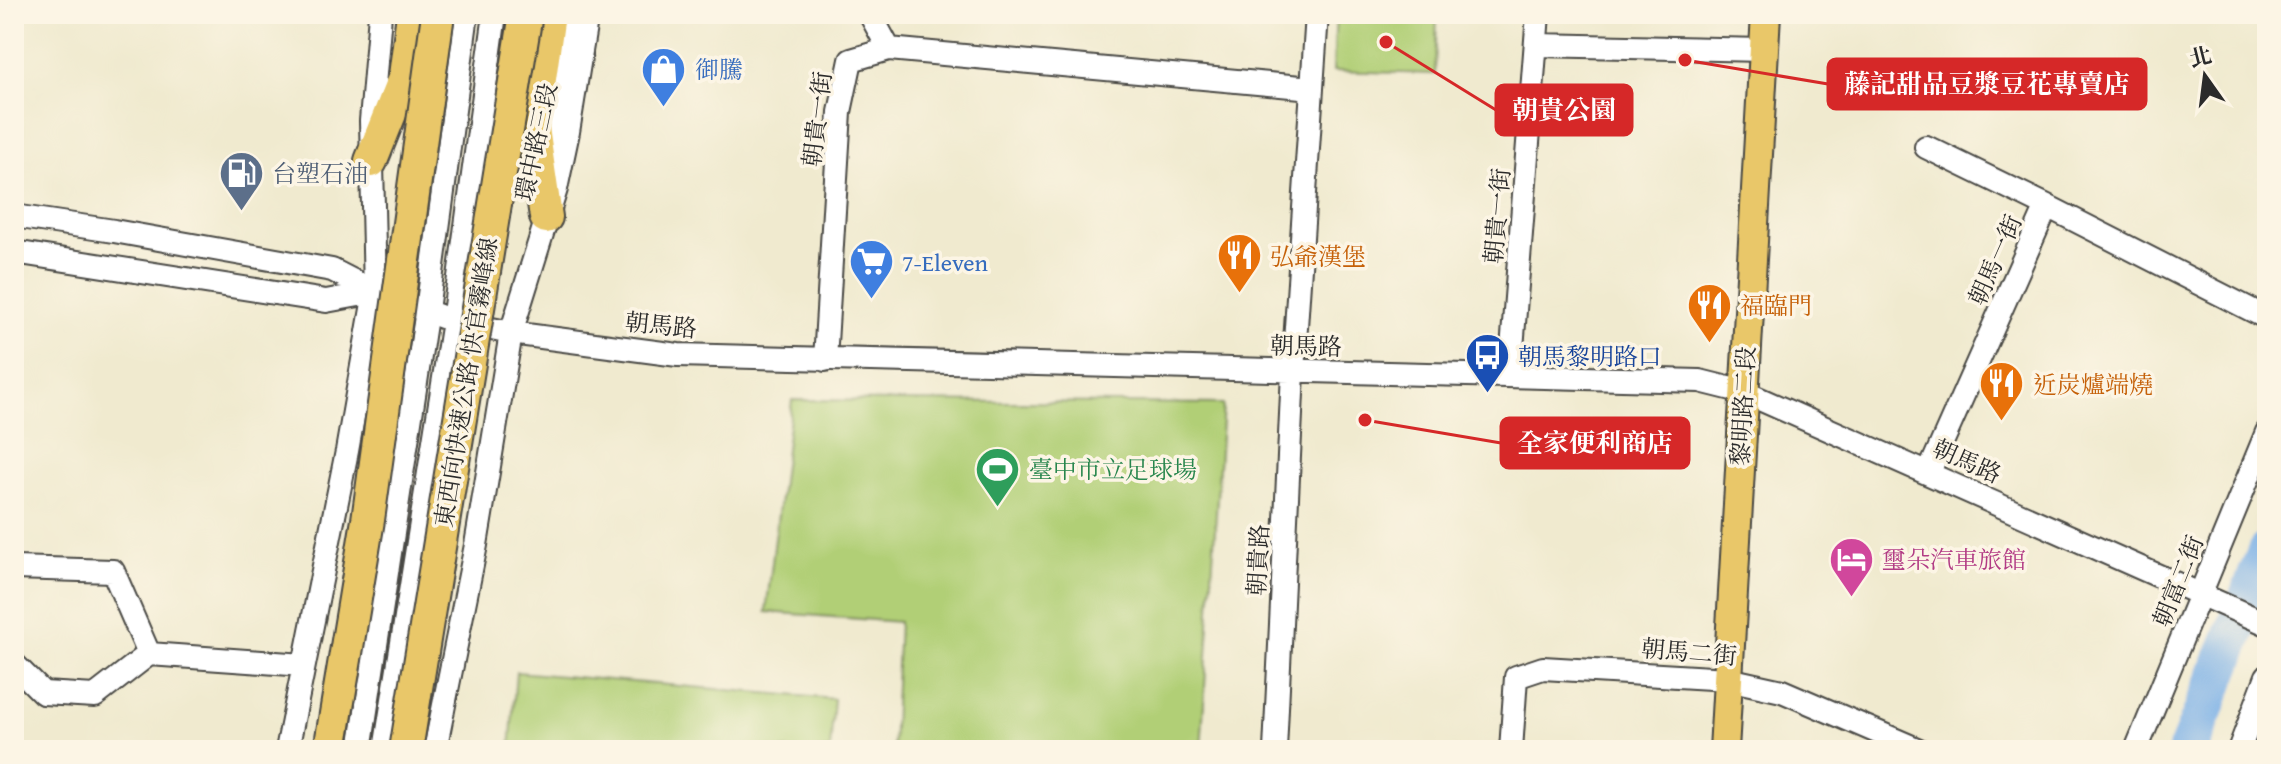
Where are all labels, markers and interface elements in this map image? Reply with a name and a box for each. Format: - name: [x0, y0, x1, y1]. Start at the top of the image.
- north arrow: [2165, 36, 2245, 116]
- text: 北: [2186, 38, 2215, 75]
- shop icon: 御騰: [640, 45, 688, 108]
- place label: 御騰: [695, 52, 743, 87]
- callout: 藤記甜品豆漿豆花專賣店: [1828, 59, 2146, 109]
- text: 藤記甜品豆漿豆花專賣店: [1844, 64, 2130, 103]
- street label: 朝貴一街: [794, 69, 840, 169]
- street label: 環中路三段: [506, 80, 566, 204]
- callout: 朝貴公園: [1496, 85, 1632, 135]
- text: 朝貴公園: [1512, 90, 1616, 129]
- fuel station icon: 台塑石油: [217, 149, 265, 212]
- place label: 台塑石油: [272, 156, 368, 191]
- street label: 朝貴一街: [1475, 167, 1519, 265]
- street label: 朝馬一街: [1959, 209, 2031, 311]
- restaurant icon: 弘爺漢堡: [1215, 232, 1263, 295]
- street label: 東西向快速公路 快官霧峰線: [426, 234, 506, 530]
- supermarket icon: 7-Eleven: [847, 238, 895, 301]
- place label: 弘爺漢堡: [1270, 239, 1366, 274]
- place label: 7-Eleven: [902, 245, 989, 280]
- restaurant icon: 福臨門: [1685, 281, 1733, 344]
- place label: 福臨門: [1740, 288, 1812, 323]
- street label: 朝馬路: [623, 304, 699, 346]
- street label: 朝馬路: [1270, 328, 1342, 364]
- bus stop icon: 朝馬黎明路口: [1463, 332, 1511, 395]
- place label: 朝馬黎明路口: [1518, 339, 1662, 374]
- street label: 黎明路二段: [1722, 345, 1764, 467]
- restaurant icon: 近炭爐端燒: [1978, 360, 2026, 423]
- place label: 近炭爐端燒: [2033, 367, 2153, 402]
- callout: 全家便利商店: [1501, 418, 1689, 468]
- text: 全家便利商店: [1517, 423, 1673, 462]
- street label: 朝馬路: [1927, 430, 2007, 492]
- sports icon: 臺中市立足球場: [974, 445, 1022, 508]
- place label: 臺中市立足球場: [1029, 452, 1197, 487]
- street label: 朝貴路: [1239, 523, 1277, 597]
- street label: 朝富二街: [2144, 530, 2212, 632]
- hotel icon: 璽朵汽車旅館: [1827, 535, 1875, 598]
- place label: 璽朵汽車旅館: [1882, 542, 2026, 577]
- street label: 朝馬二街: [1640, 630, 1738, 674]

